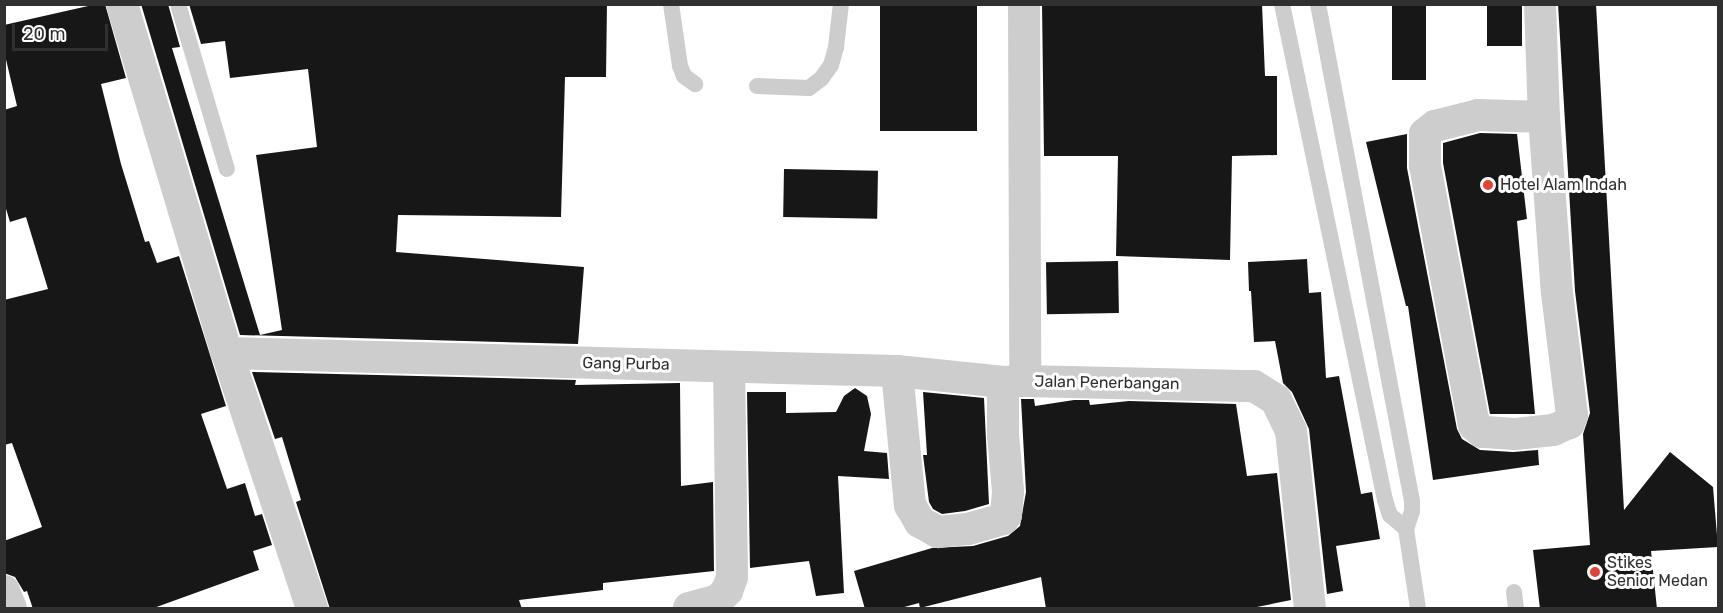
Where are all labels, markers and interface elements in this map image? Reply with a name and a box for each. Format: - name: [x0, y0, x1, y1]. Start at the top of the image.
- scale bar: [15, 12, 111, 50]
- text: 20 m: [23, 23, 65, 45]
- place label: Hotel Alam Indah: [1500, 175, 1627, 195]
- marker: Hotel Alam Indah: [1481, 178, 1495, 192]
- street label: Gang Purba: [582, 354, 670, 374]
- street label: Jalan Penerbangan: [1034, 372, 1180, 394]
- place label: Stikes Senior Medan: [1607, 553, 1708, 591]
- marker: Stikes Senior Medan: [1588, 565, 1602, 579]

